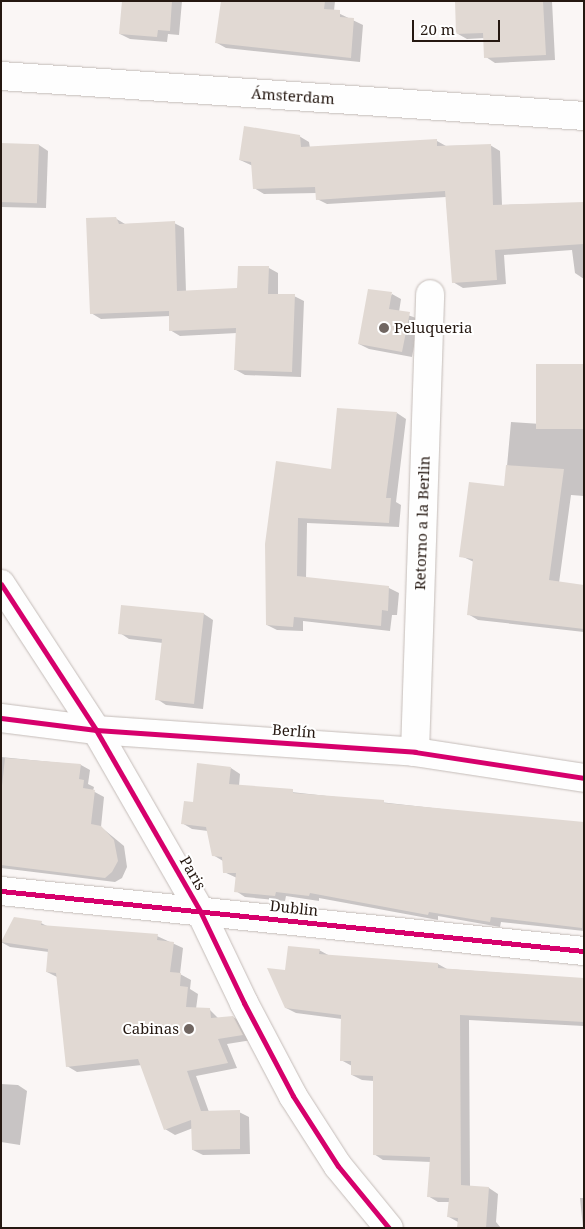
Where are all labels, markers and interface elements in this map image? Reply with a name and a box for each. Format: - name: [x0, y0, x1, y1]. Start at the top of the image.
- scale bar: [415, 10, 502, 42]
- text: 20 m: [420, 19, 455, 39]
- street label: Ámsterdam: [251, 84, 335, 108]
- place label: Peluqueria: [394, 319, 472, 337]
- marker: Peluqueria: [378, 322, 390, 334]
- street label: Retorno a la Berlin: [411, 455, 433, 591]
- street label: Berlín: [271, 720, 317, 742]
- street label: Paris: [176, 853, 210, 893]
- street label: Dublin: [269, 897, 319, 919]
- place label: Cabinas: [122, 1020, 179, 1038]
- marker: Cabinas: [183, 1023, 195, 1035]

